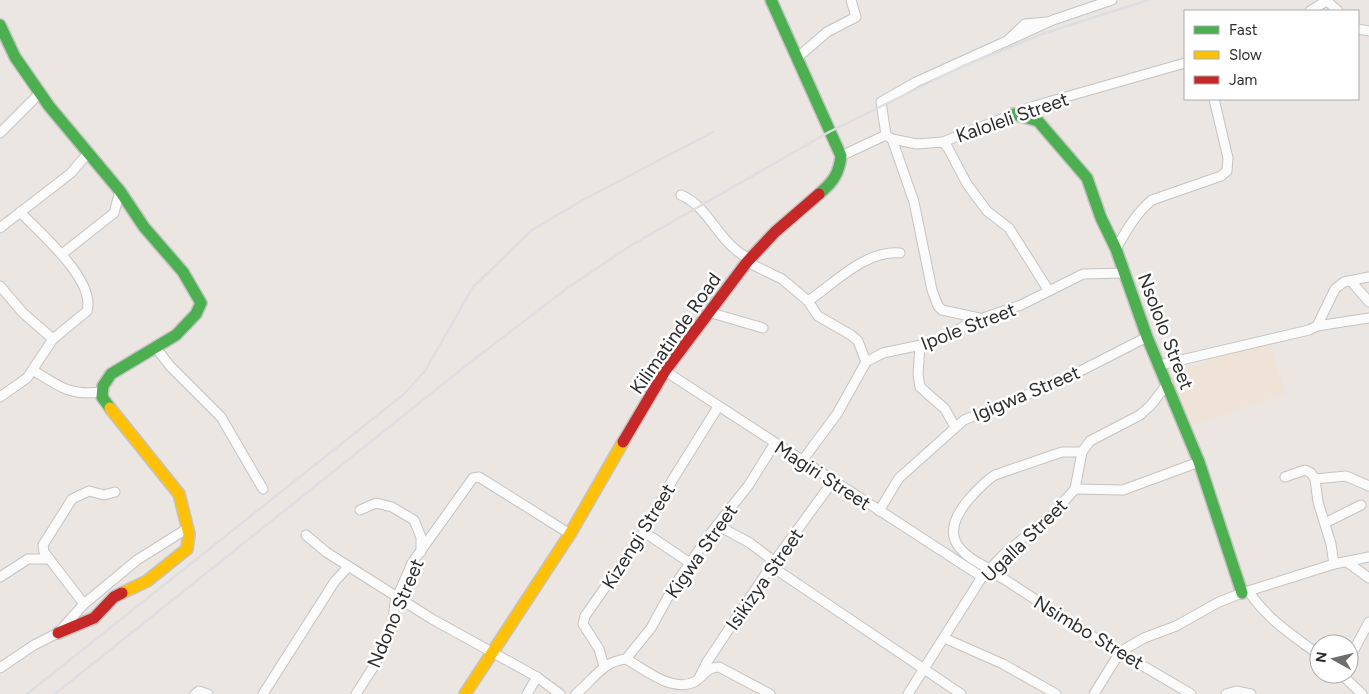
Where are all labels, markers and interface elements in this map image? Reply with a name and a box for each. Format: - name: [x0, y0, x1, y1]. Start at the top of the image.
- legend: [1184, 10, 1359, 100]
- text: Fast: [1229, 21, 1258, 39]
- text: Slow: [1229, 46, 1262, 64]
- text: Jam: [1229, 71, 1257, 89]
- street label: Kaloleli Street: [953, 87, 1071, 147]
- street label: Kilimatinde Road: [625, 268, 726, 398]
- street label: Nsololo Street: [1133, 270, 1198, 393]
- street label: Ipole Street: [917, 298, 1019, 355]
- street label: Igigwa Street: [969, 361, 1083, 426]
- street label: Magiri Street: [770, 436, 875, 515]
- street label: Kizengi Street: [597, 479, 680, 593]
- street label: Ugalla Street: [977, 494, 1072, 587]
- street label: Kigwa Street: [661, 500, 742, 603]
- street label: Isikizya Street: [721, 524, 808, 635]
- street label: Ndono Street: [362, 555, 429, 671]
- street label: Nsimbo Street: [1030, 591, 1148, 674]
- north arrow: [1309, 634, 1359, 684]
- text: N: [1312, 651, 1331, 664]

